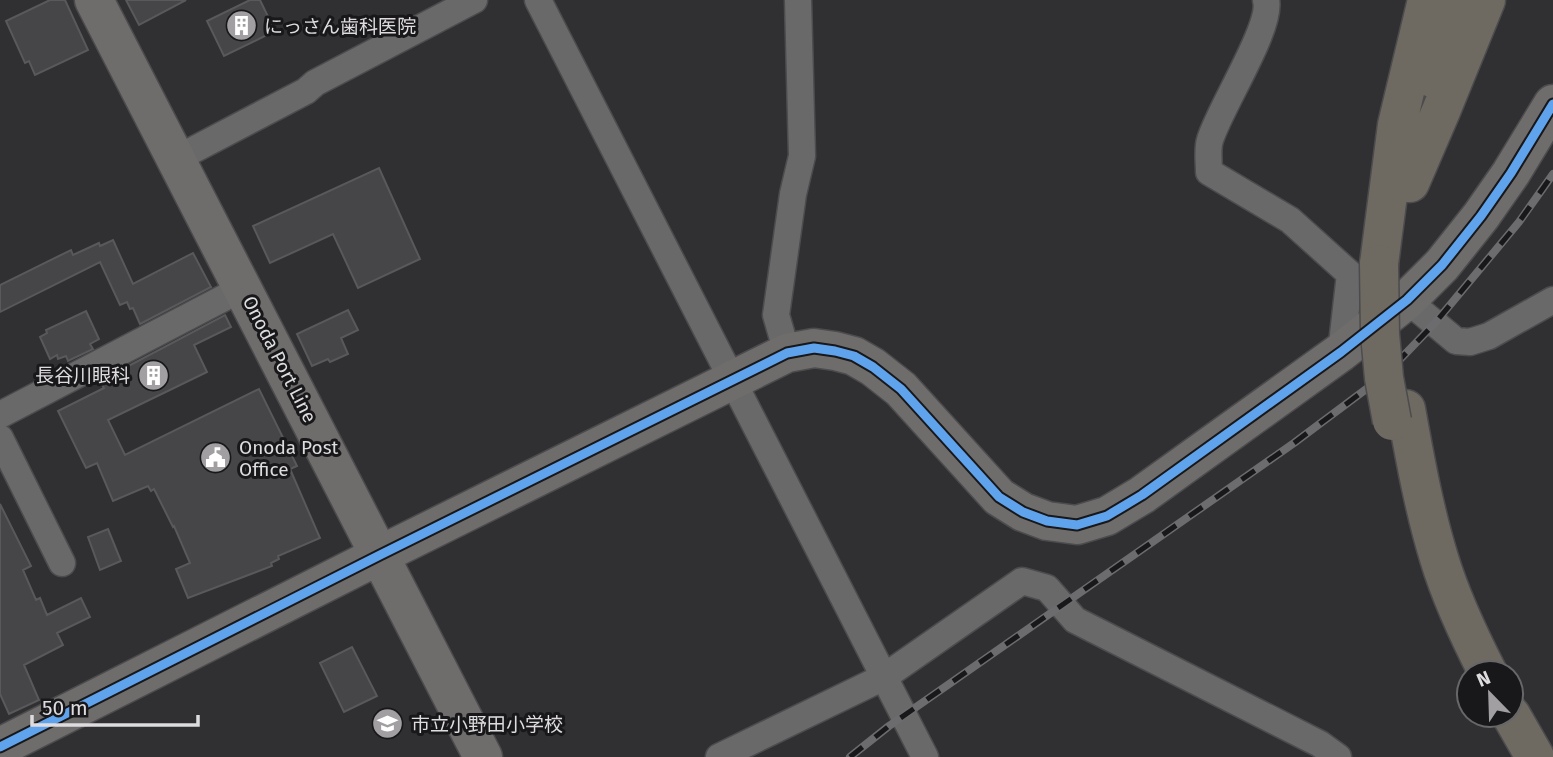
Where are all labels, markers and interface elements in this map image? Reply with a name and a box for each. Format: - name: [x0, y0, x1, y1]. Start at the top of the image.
- building icon: にっさん歯科医院: [224, 9, 258, 43]
- place label: にっさん歯科医院: [264, 15, 416, 38]
- street label: Onoda Port Line: [238, 292, 321, 426]
- building icon: 長谷川眼科: [136, 358, 170, 392]
- place label: 長谷川眼科: [35, 364, 130, 387]
- place label: Onoda Post Office: [239, 436, 339, 481]
- public building icon: Onoda Post Office: [199, 441, 233, 475]
- north arrow: [1455, 659, 1525, 729]
- text: N: [1473, 666, 1494, 692]
- scale bar: [32, 684, 198, 728]
- text: 50 m: [42, 695, 88, 721]
- school or university icon: 市立小野田小学校: [371, 707, 405, 741]
- place label: 市立小野田小学校: [411, 713, 563, 736]

